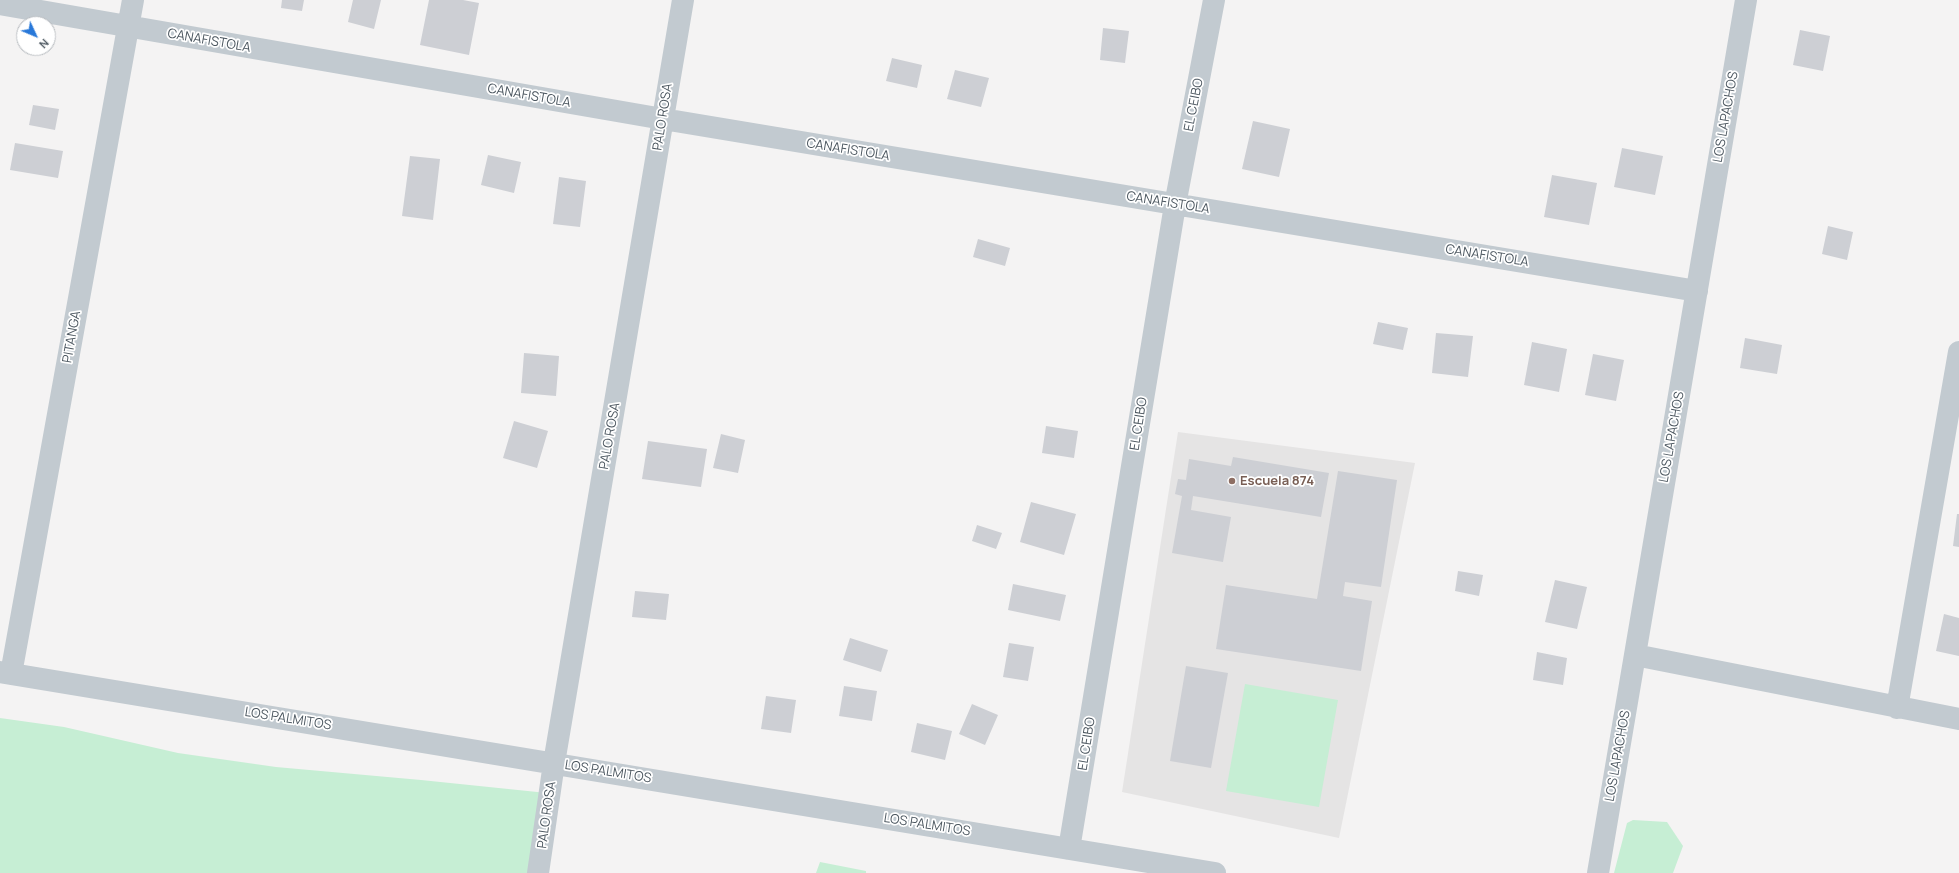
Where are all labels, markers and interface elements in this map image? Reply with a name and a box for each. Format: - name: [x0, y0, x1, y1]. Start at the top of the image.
- north arrow: [16, 16, 56, 56]
- street label: CANAFISTOLA: [166, 26, 252, 56]
- text: N: [36, 36, 52, 52]
- street label: LOS LAPACHOS: [1710, 70, 1742, 164]
- street label: EL CEIBO: [1181, 77, 1207, 133]
- street label: CANAFISTOLA: [486, 81, 572, 111]
- street label: PALO ROSA: [650, 82, 676, 152]
- street label: CANAFISTOLA: [805, 136, 891, 164]
- street label: CANAFISTOLA: [1125, 189, 1211, 217]
- street label: CANAFISTOLA: [1444, 242, 1530, 270]
- street label: PITANGA: [60, 310, 84, 364]
- street label: LOS LAPACHOS: [1656, 390, 1688, 484]
- street label: EL CEIBO: [1127, 396, 1151, 452]
- street label: PALO ROSA: [596, 401, 624, 471]
- place label: Escuela 874: [1240, 473, 1314, 489]
- marker: Escuela 874: [1227, 476, 1237, 486]
- street label: LOS PALMITOS: [244, 704, 332, 734]
- street label: LOS LAPACHOS: [1602, 709, 1634, 803]
- street label: EL CEIBO: [1075, 716, 1099, 772]
- street label: LOS PALMITOS: [564, 757, 652, 787]
- street label: PALO ROSA: [535, 780, 559, 850]
- street label: LOS PALMITOS: [883, 810, 971, 840]

